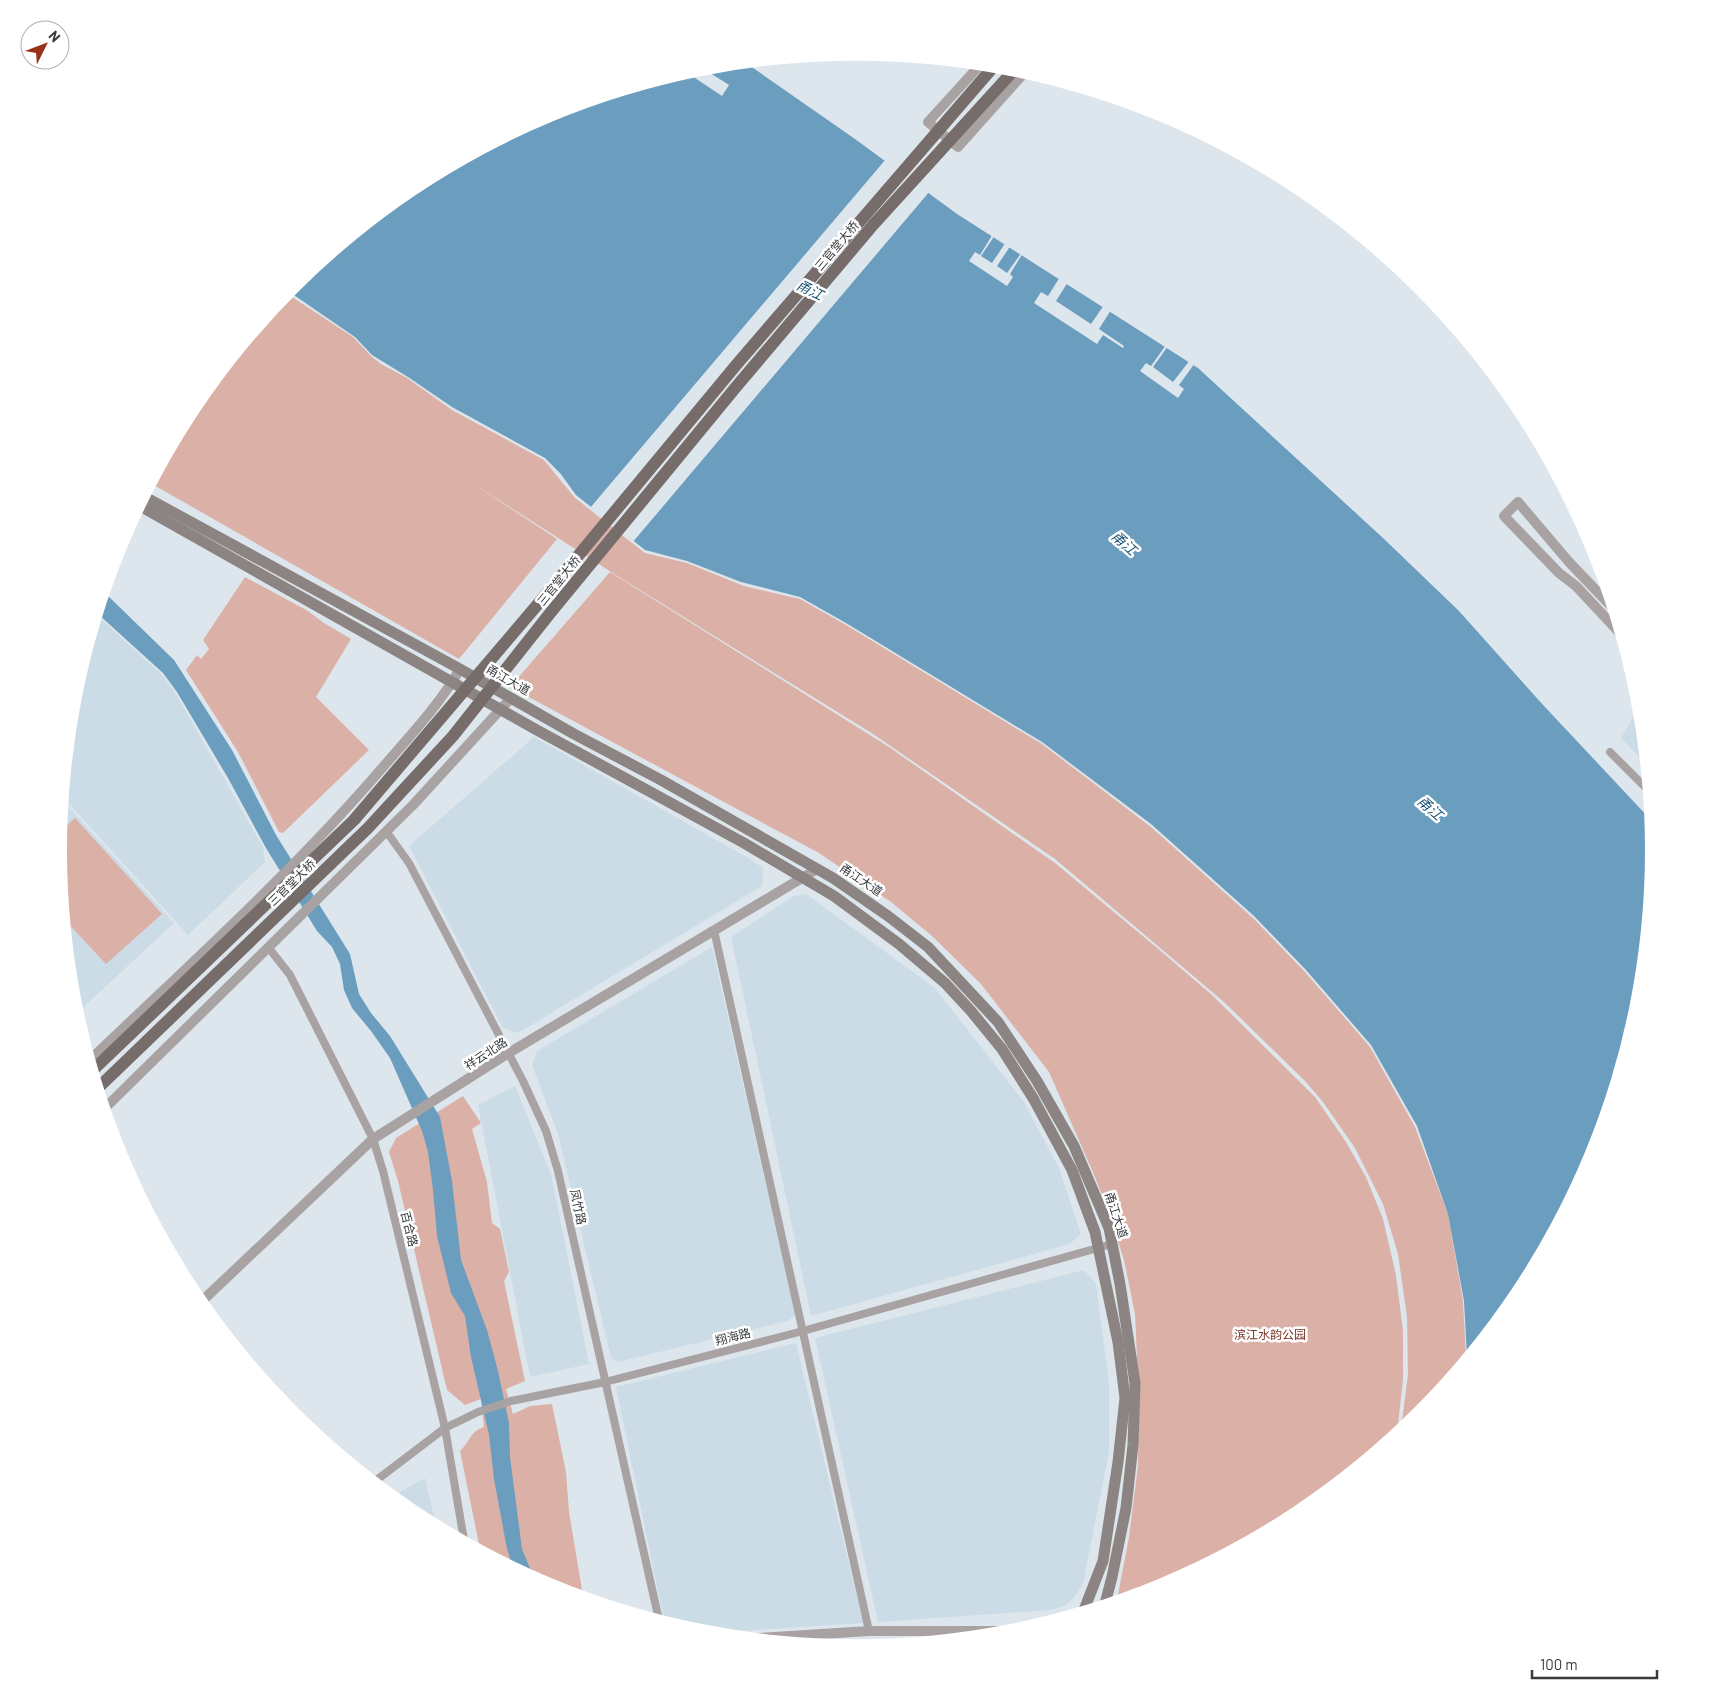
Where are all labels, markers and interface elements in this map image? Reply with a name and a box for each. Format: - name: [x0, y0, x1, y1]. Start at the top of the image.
- north arrow: [20, 20, 70, 70]
- text: N: [46, 27, 64, 45]
- street label: 三官堂大桥: [812, 218, 861, 273]
- water label: 甬江: [794, 276, 828, 304]
- water label: 甬江: [1108, 527, 1142, 560]
- street label: 三官堂大桥: [534, 553, 583, 608]
- street label: 甬江大道: [484, 661, 533, 697]
- water label: 甬江: [1414, 792, 1448, 825]
- street label: 三官堂大桥: [265, 856, 318, 908]
- street label: 甬江大道: [838, 860, 885, 898]
- street label: 祥云北路: [462, 1034, 509, 1072]
- street label: 凤竹路: [568, 1188, 590, 1226]
- street label: 甬江大道: [1103, 1190, 1131, 1240]
- street label: 百合路: [399, 1210, 421, 1248]
- street label: 翔海路: [714, 1325, 752, 1347]
- park label: 滨江水韵公园: [1234, 1327, 1306, 1341]
- scale bar: [1532, 1648, 1657, 1680]
- text: 100 m: [1540, 1655, 1578, 1673]

